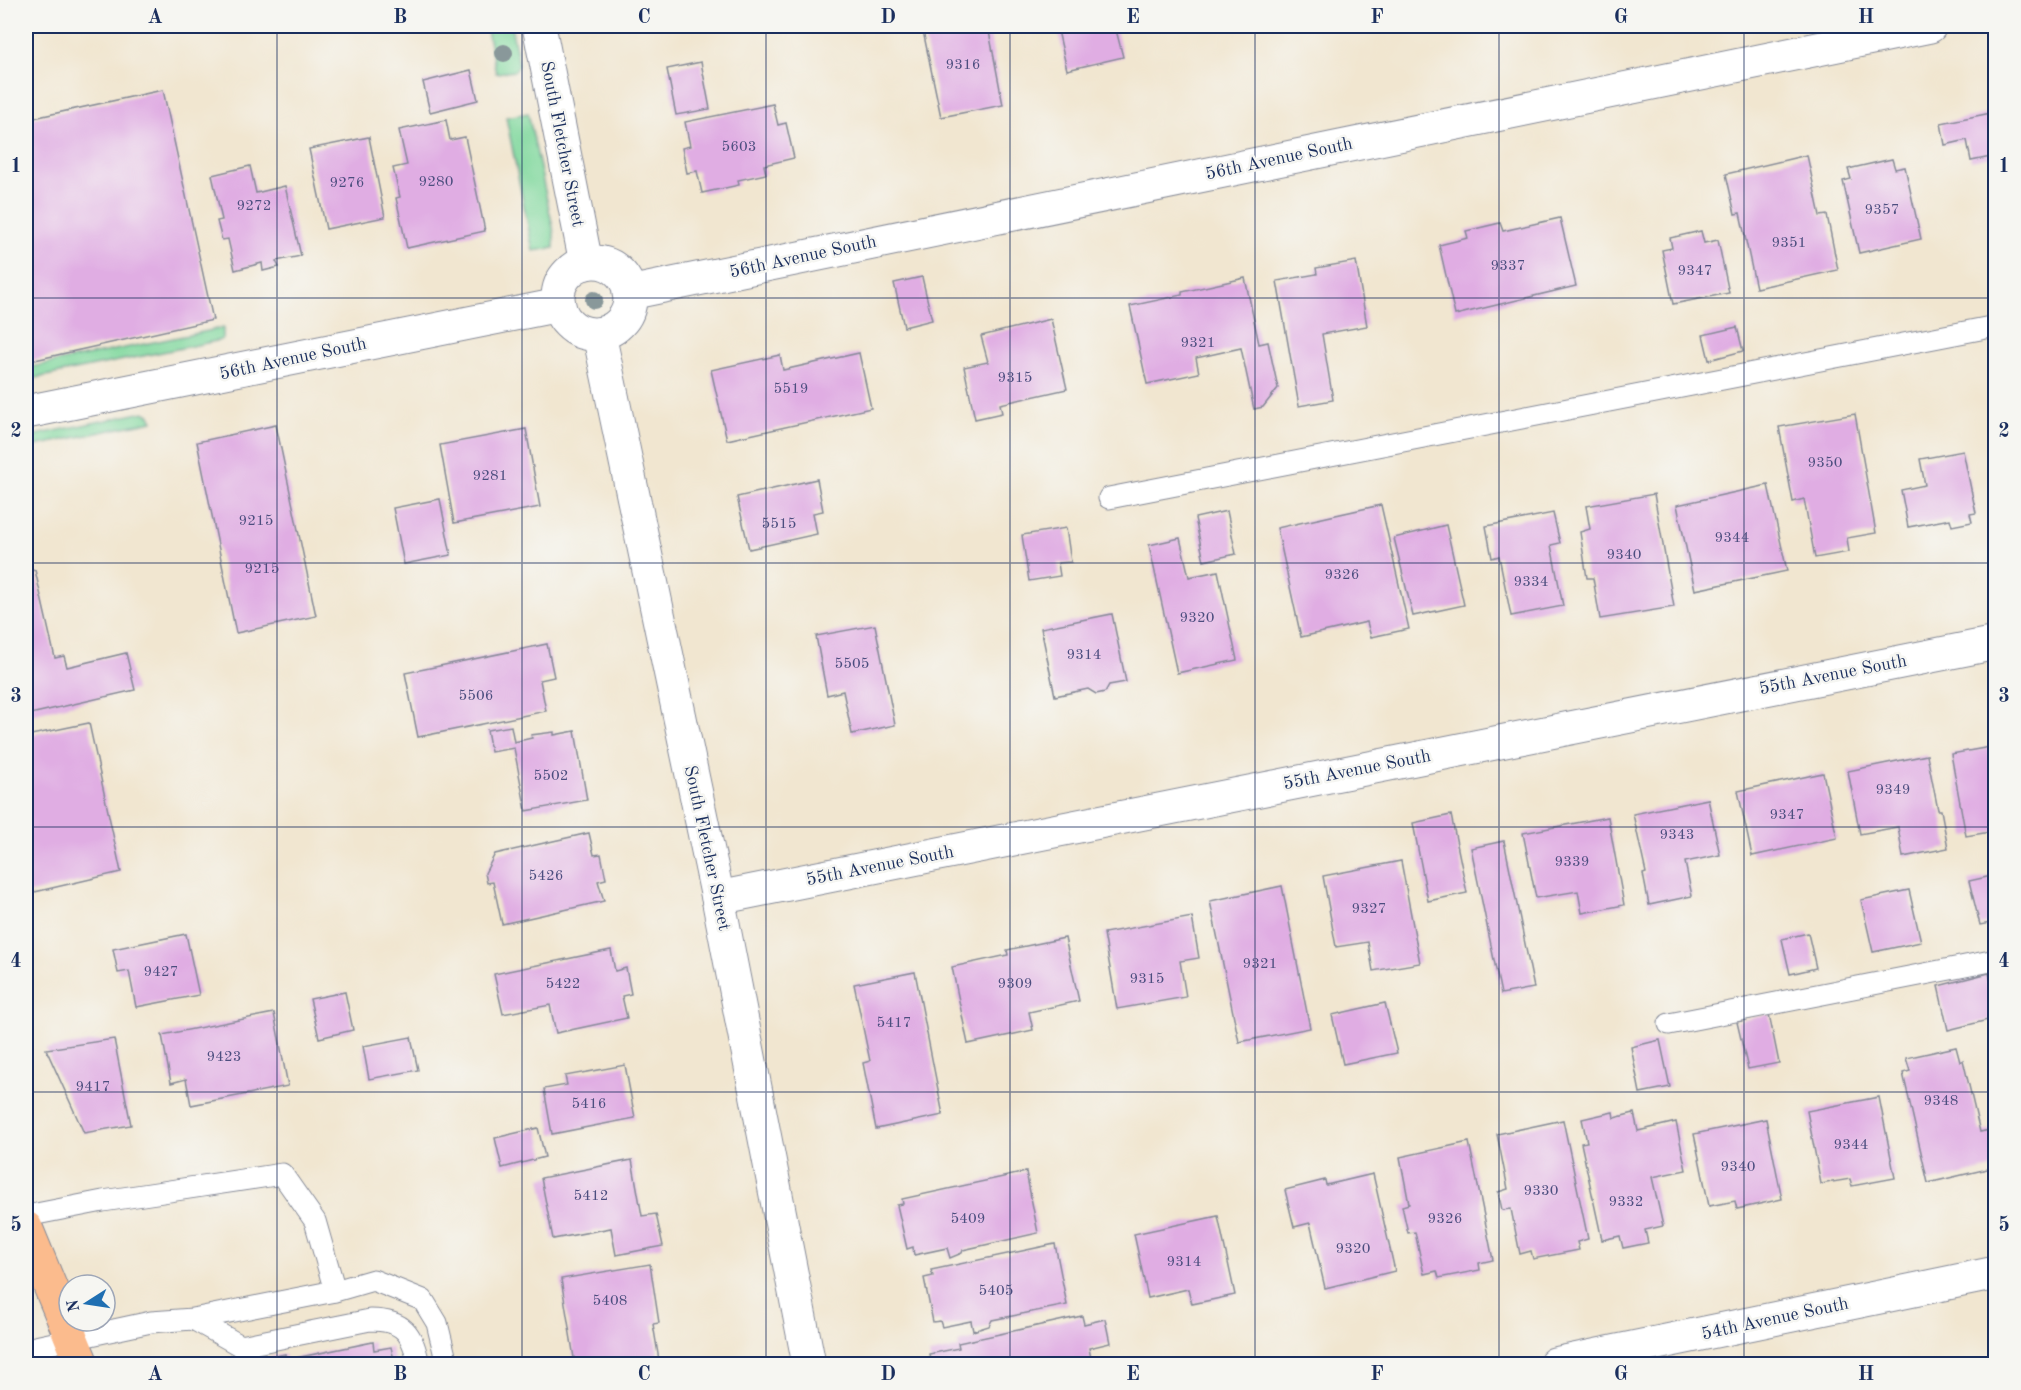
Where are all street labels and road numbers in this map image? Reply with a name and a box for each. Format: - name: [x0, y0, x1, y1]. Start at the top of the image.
- street label: South Fletcher Street: [537, 60, 587, 228]
- street label: 56th Avenue South: [1204, 135, 1354, 183]
- street label: 56th Avenue South: [728, 233, 878, 281]
- street label: 56th Avenue South: [218, 335, 368, 383]
- street label: 55th Avenue South: [1758, 652, 1909, 698]
- street label: 55th Avenue South: [1282, 747, 1433, 793]
- street label: South Fletcher Street: [681, 764, 733, 932]
- street label: 55th Avenue South: [805, 843, 956, 889]
- street label: 54th Avenue South: [1700, 1295, 1850, 1343]

